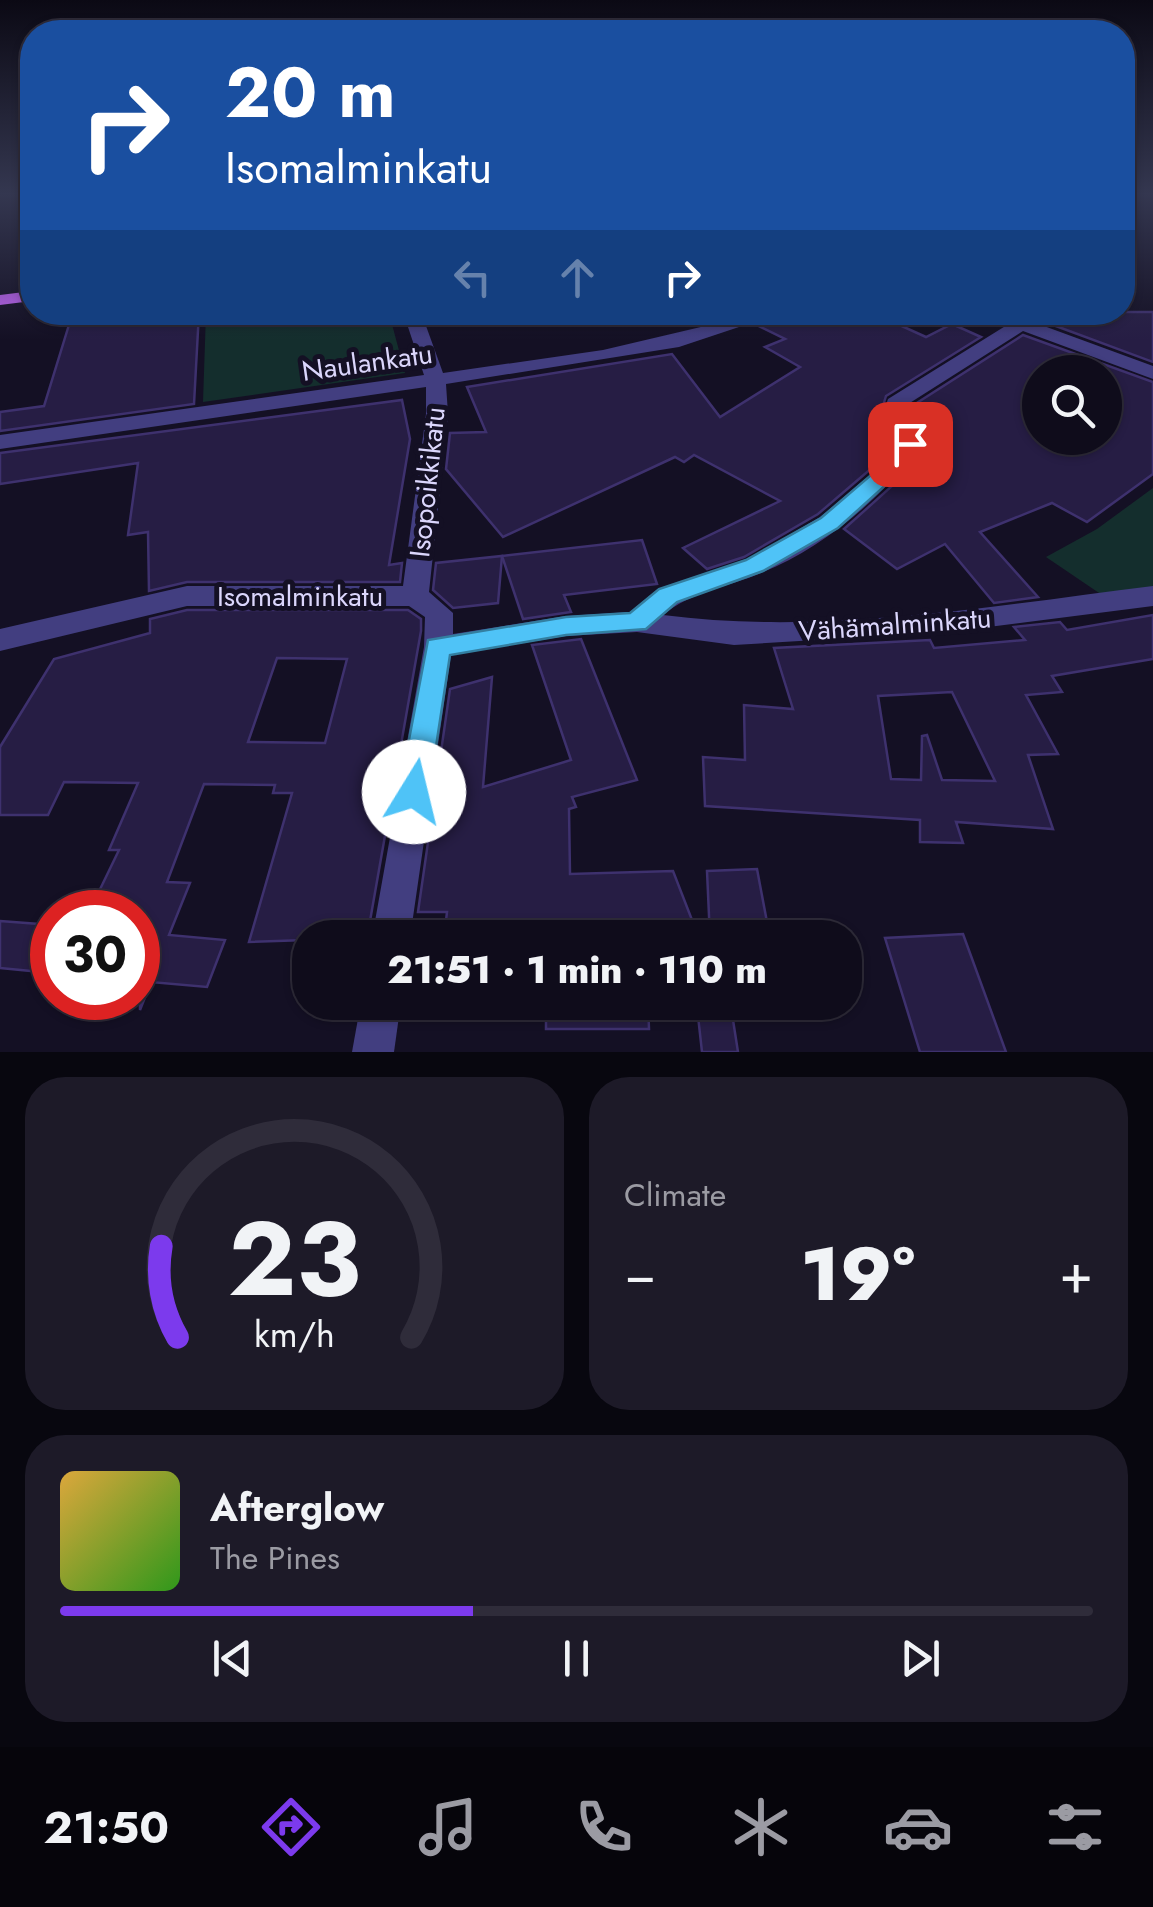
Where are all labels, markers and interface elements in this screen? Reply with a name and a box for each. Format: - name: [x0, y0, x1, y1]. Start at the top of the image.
- text: 20 m: [225, 42, 396, 143]
- icon: right: [60, 60, 190, 190]
- text: Isomalminkatu: [225, 135, 492, 200]
- icon: left: [445, 250, 500, 305]
- icon: ahead: [550, 250, 605, 305]
- icon: right: [655, 250, 710, 305]
- street label: Naulankatu: [299, 333, 435, 392]
- map controls: [1022, 355, 1122, 455]
- button: search: [1022, 355, 1122, 455]
- pin: [868, 402, 953, 487]
- street label: Isopoikkikatu: [399, 405, 456, 559]
- icon: arrive: [883, 417, 938, 472]
- street label: Isomalminkatu: [217, 576, 383, 617]
- street label: Vähämalminkatu: [797, 597, 993, 652]
- position arrow: [362, 740, 466, 844]
- speed limit sign: 30: [30, 890, 160, 1020]
- text: 21:51 · 1 min · 110 m: [387, 942, 767, 997]
- text: Climate: [624, 1172, 726, 1218]
- text: 23: [228, 1184, 361, 1334]
- text: 19°: [801, 1220, 915, 1328]
- text: −: [624, 1234, 656, 1314]
- text: +: [1059, 1234, 1093, 1314]
- text: km/h: [254, 1309, 335, 1360]
- text: Afterglow: [210, 1480, 384, 1535]
- text: The Pines: [210, 1535, 340, 1581]
- icon: previous: [205, 1631, 260, 1686]
- icon: pause: [549, 1631, 604, 1686]
- icon: next: [893, 1631, 948, 1686]
- icon: directions: [256, 1792, 326, 1862]
- icon: music: [413, 1792, 483, 1862]
- icon: phone: [569, 1792, 639, 1862]
- icon: climate: [726, 1792, 796, 1862]
- icon: car: [883, 1792, 953, 1862]
- icon: filters: [1040, 1792, 1110, 1862]
- text: 21:50: [43, 1795, 169, 1860]

